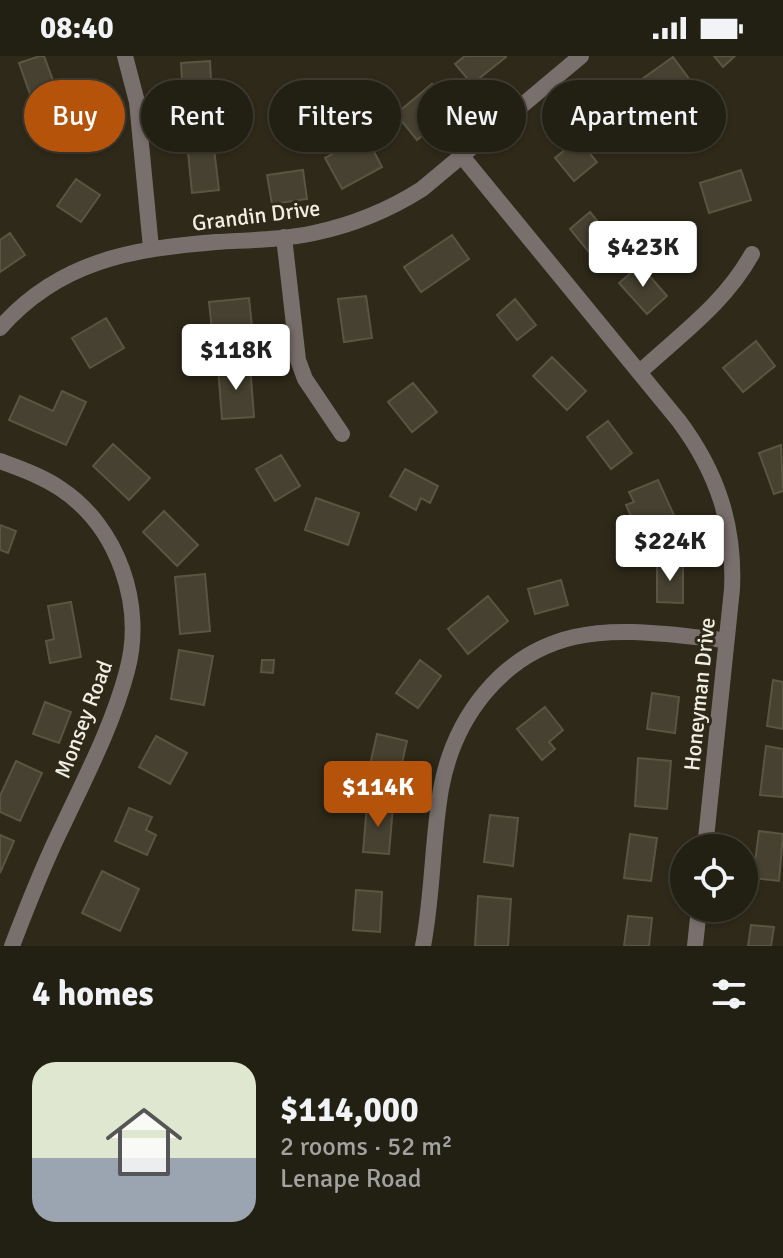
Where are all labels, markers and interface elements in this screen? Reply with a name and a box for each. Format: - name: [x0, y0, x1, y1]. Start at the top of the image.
- text: 08:40: [40, 10, 114, 47]
- chip: Buy: [24, 80, 125, 152]
- chip: Rent: [141, 80, 253, 152]
- chip: Filters: [269, 80, 401, 152]
- chip: New: [417, 80, 526, 152]
- chip: Apartment: [542, 80, 726, 152]
- street label: Grandin Drive: [190, 194, 322, 237]
- pin: $423K: [587, 221, 699, 289]
- text: $423K: [607, 231, 679, 263]
- pin: $118K: [180, 324, 292, 392]
- text: $118K: [200, 334, 272, 366]
- pin: $224K: [614, 515, 726, 583]
- text: $224K: [634, 525, 706, 557]
- street label: Honeyman Drive: [678, 616, 721, 772]
- street label: Monsey Road: [49, 657, 118, 782]
- pin: $114K: [322, 761, 434, 829]
- text: $114K: [342, 771, 414, 803]
- map controls: [670, 834, 758, 922]
- button: locate: [670, 834, 758, 922]
- icon: filters: [707, 972, 751, 1016]
- text: 4 homes: [32, 973, 153, 1015]
- text: $114,000: [280, 1089, 419, 1131]
- icon: home: [96, 1094, 192, 1190]
- text: 2 rooms · 52 m²: [280, 1131, 453, 1163]
- text: Lenape Road: [280, 1163, 421, 1195]

